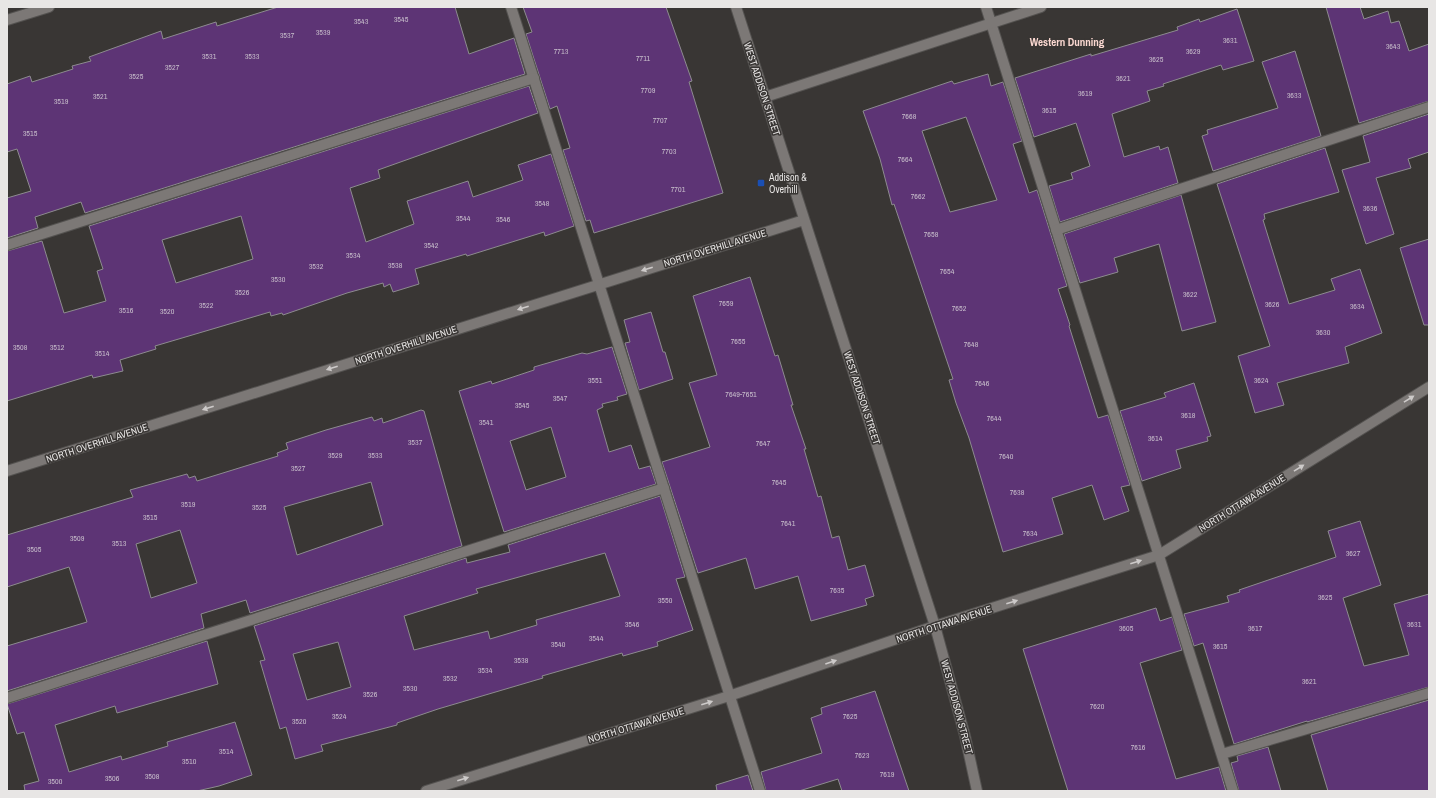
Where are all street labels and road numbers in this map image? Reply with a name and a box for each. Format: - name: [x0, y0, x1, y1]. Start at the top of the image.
- street label: WEST ADDISON STREET: [741, 41, 783, 137]
- street label: NORTH OVERHILL AVENUE: [662, 226, 768, 270]
- street label: NORTH OVERHILL AVENUE: [353, 322, 459, 368]
- street label: WEST ADDISON STREET: [841, 350, 883, 446]
- street label: NORTH OVERHILL AVENUE: [44, 420, 150, 466]
- street label: NORTH OTTAWA AVENUE: [1196, 471, 1288, 535]
- street label: NORTH OTTAWA AVENUE: [895, 602, 993, 646]
- street label: WEST ADDISON STREET: [938, 658, 976, 756]
- street label: NORTH OTTAWA AVENUE: [586, 704, 686, 746]

